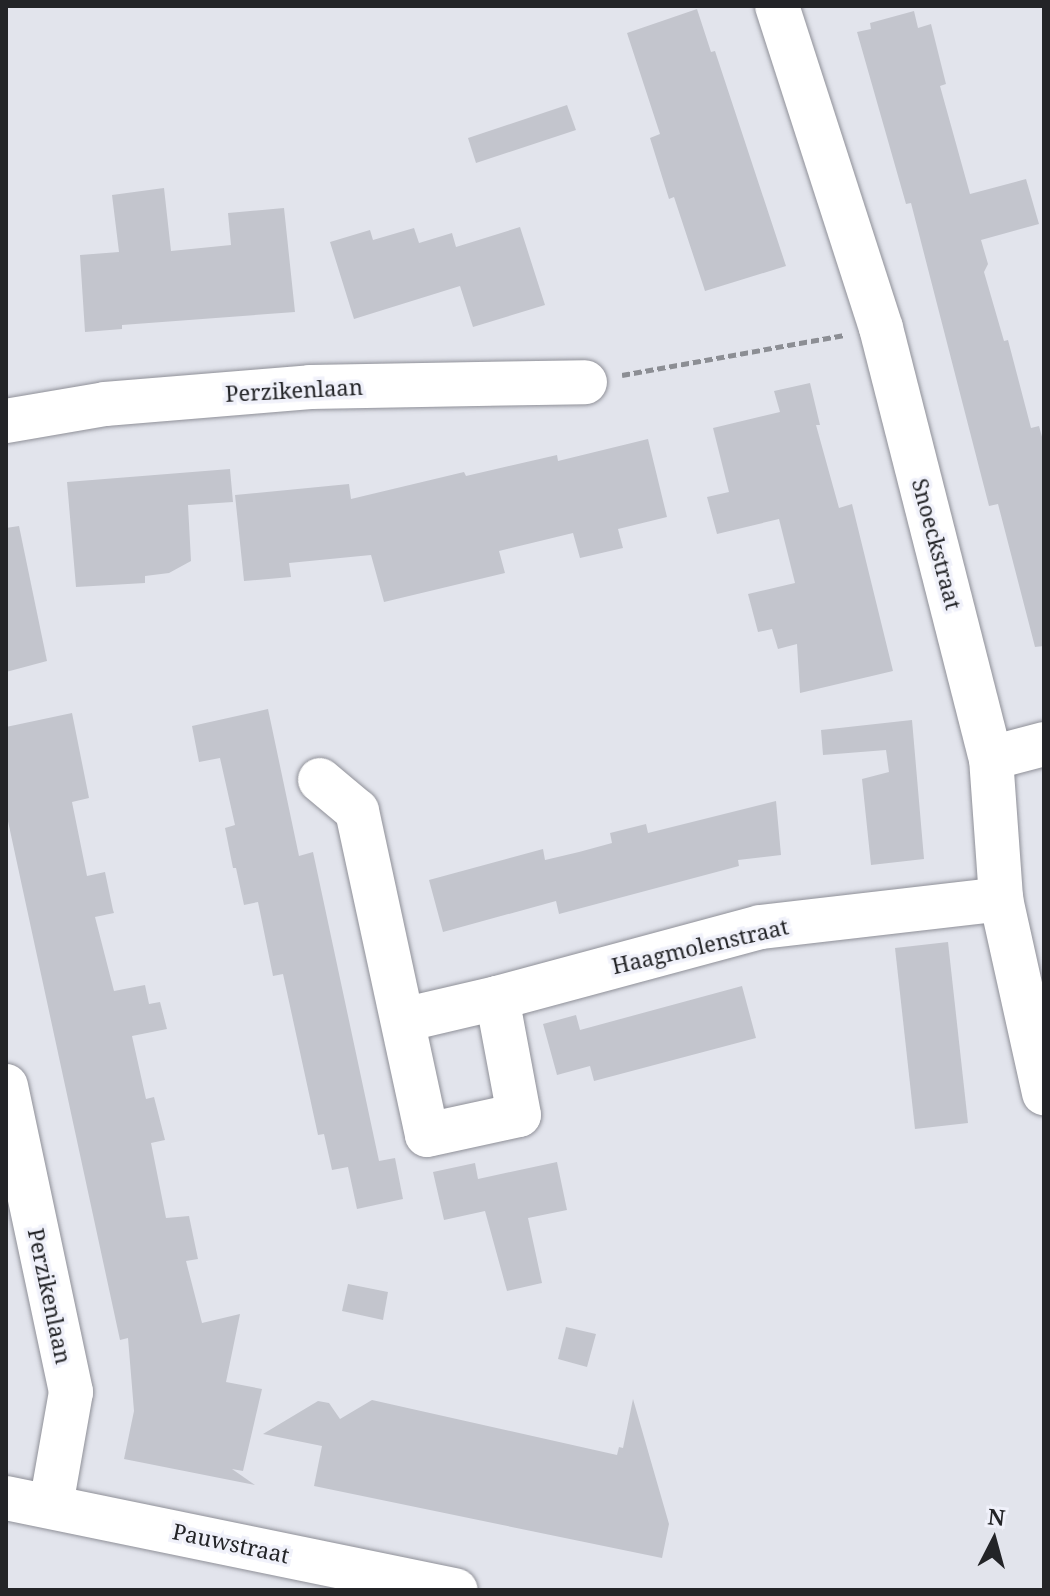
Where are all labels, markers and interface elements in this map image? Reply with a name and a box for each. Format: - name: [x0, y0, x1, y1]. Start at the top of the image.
- street label: Perzikenlaan: [224, 373, 364, 407]
- street label: Snoeckstraat: [907, 476, 967, 612]
- street label: Haagmolenstraat: [609, 913, 791, 979]
- street label: Perzikenlaan: [23, 1226, 77, 1366]
- north arrow: [954, 1500, 1034, 1580]
- text: N: [986, 1500, 1007, 1532]
- street label: Pauwstraat: [170, 1518, 292, 1568]

